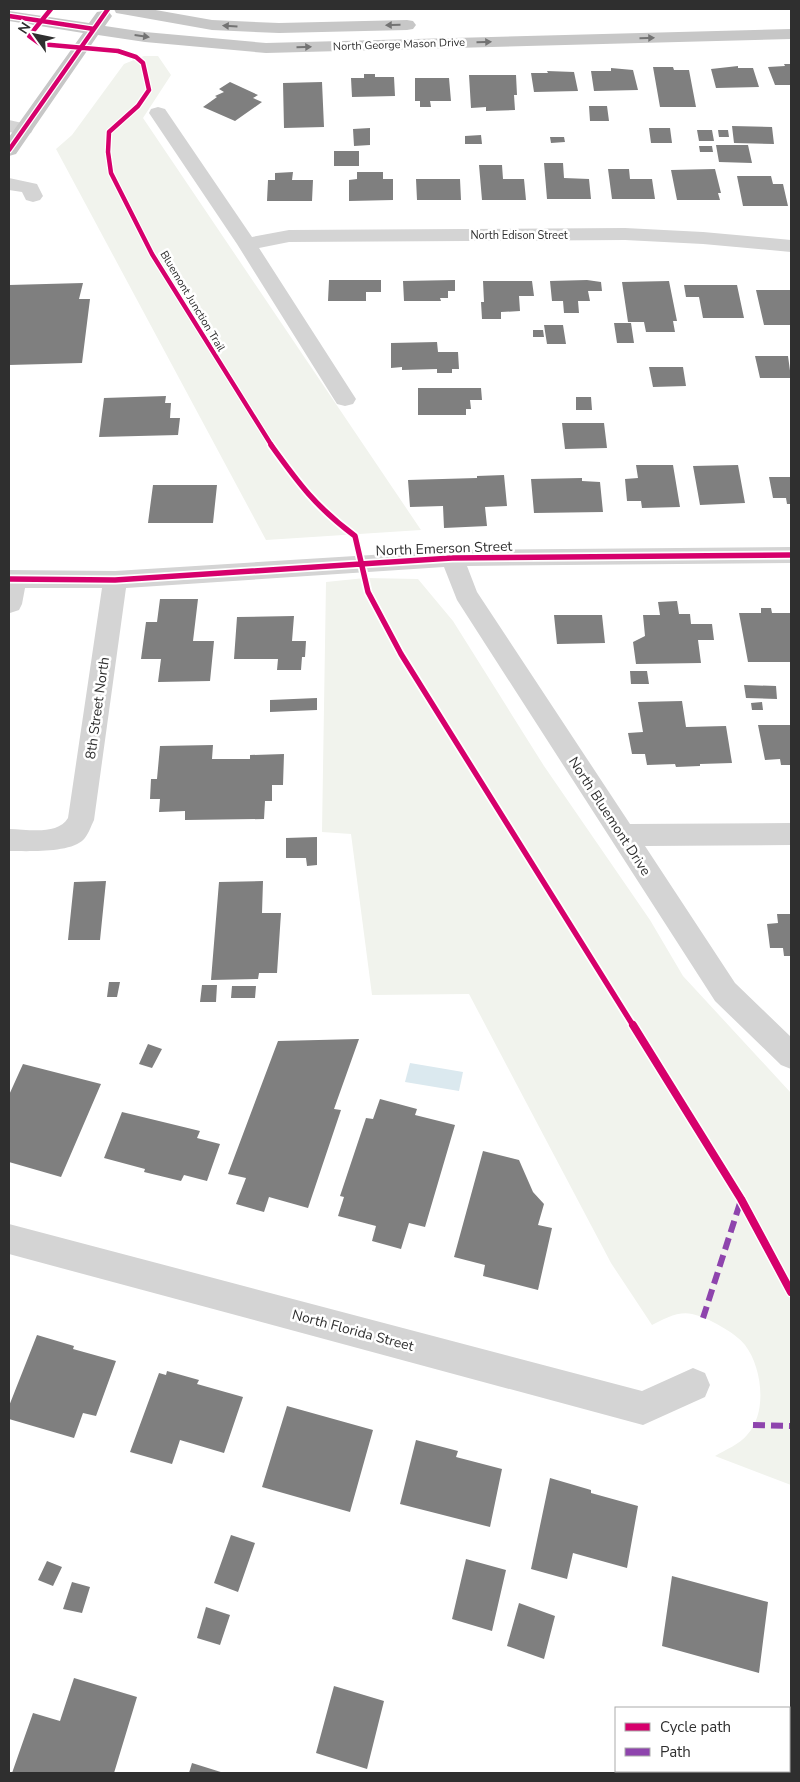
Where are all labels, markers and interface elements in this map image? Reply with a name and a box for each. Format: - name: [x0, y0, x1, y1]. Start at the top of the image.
- north arrow: [10, 10, 60, 60]
- text: N: [14, 19, 35, 38]
- one-way arrow: [222, 21, 238, 29]
- one-way arrow: [384, 21, 400, 29]
- one-way arrow: [135, 33, 151, 41]
- one-way arrow: [639, 34, 655, 42]
- street label: North George Mason Drive: [333, 35, 465, 54]
- one-way arrow: [476, 38, 492, 46]
- one-way arrow: [296, 42, 312, 50]
- street label: North Edison Street: [470, 228, 568, 243]
- street label: Bluemont Junction Trail: [156, 248, 229, 355]
- street label: North Emerson Street: [375, 537, 513, 560]
- street label: 8th Street North: [81, 656, 114, 760]
- street label: North Bluemont Drive: [564, 753, 655, 879]
- street label: North Florida Street: [290, 1305, 416, 1356]
- legend: [615, 1707, 790, 1772]
- text: Cycle path: [660, 1717, 731, 1737]
- text: Path: [660, 1742, 691, 1762]

